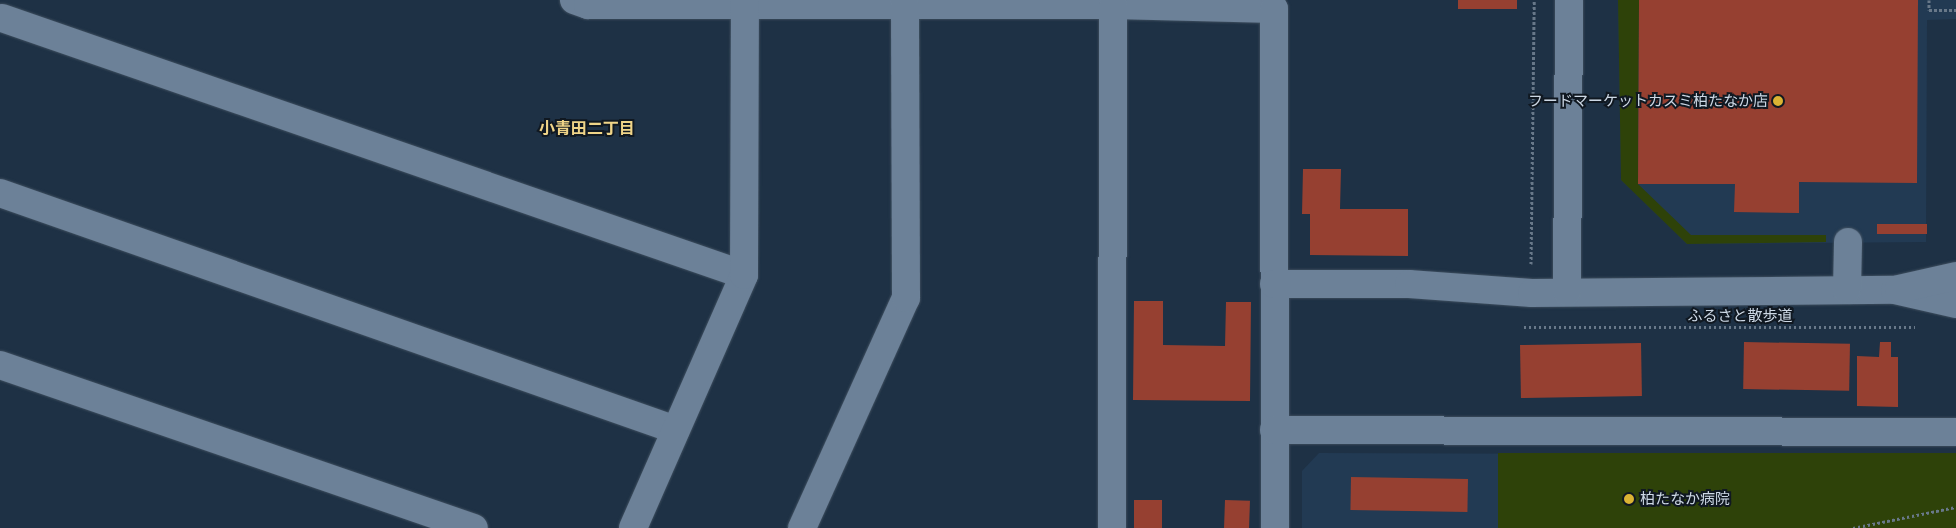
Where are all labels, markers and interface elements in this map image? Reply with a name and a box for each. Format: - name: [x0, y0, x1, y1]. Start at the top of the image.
- place label: フードマーケットカスミ柏たなか店: [1528, 92, 1768, 110]
- marker: フードマーケットカスミ柏たなか店: [1772, 95, 1784, 107]
- district label: 小青田二丁目: [539, 118, 635, 138]
- street label: ふるさと散歩道: [1688, 307, 1792, 325]
- place label: 柏たなか病院: [1640, 490, 1730, 508]
- marker: 柏たなか病院: [1622, 492, 1636, 506]

